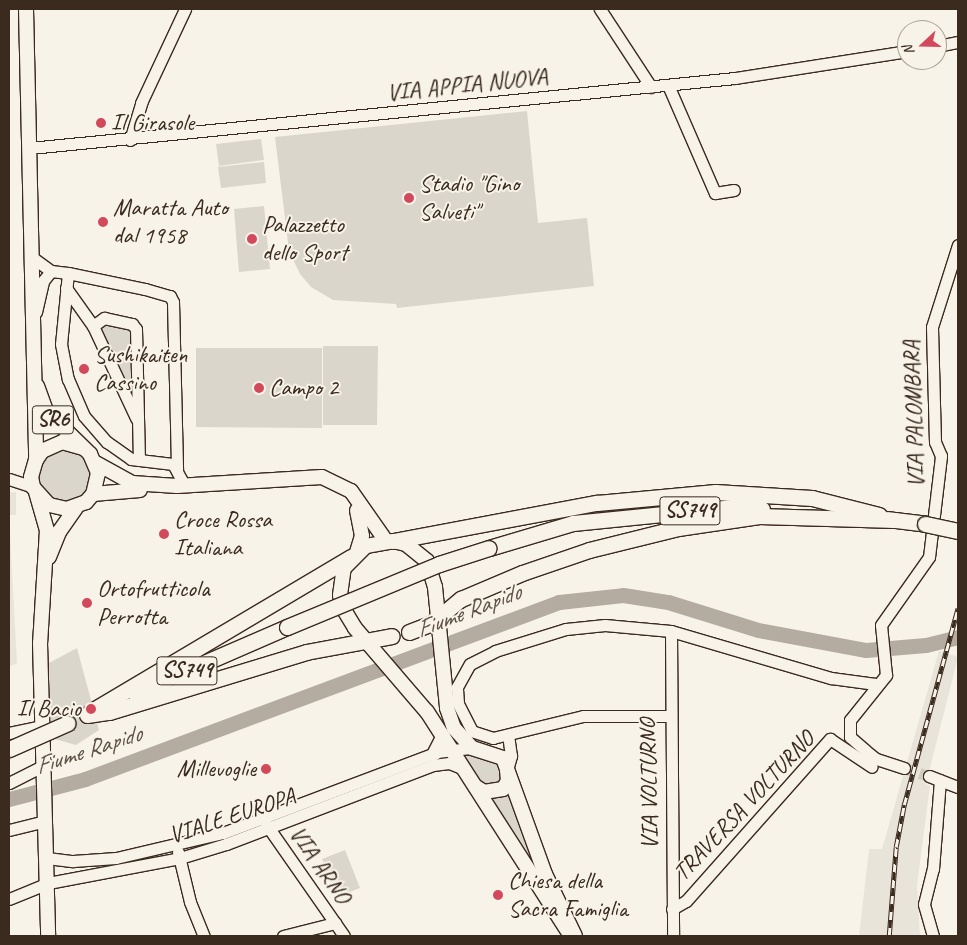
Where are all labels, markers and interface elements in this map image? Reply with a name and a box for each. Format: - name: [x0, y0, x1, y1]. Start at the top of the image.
- north arrow: [897, 20, 947, 70]
- text: N: [899, 43, 918, 57]
- street label: VIA APPIA NUOVA: [386, 62, 548, 108]
- place label: Il Girasole: [111, 109, 194, 137]
- marker: Il Girasole: [95, 117, 107, 129]
- place label: Stadio "Gino Salveti": [419, 170, 519, 226]
- marker: Stadio "Gino Salveti": [403, 192, 415, 204]
- place label: Maratta Auto dal 1958: [113, 194, 228, 250]
- place label: Palazzetto dello Sport: [262, 211, 347, 267]
- marker: Maratta Auto dal 1958: [97, 216, 109, 228]
- marker: Palazzetto dello Sport: [246, 233, 258, 245]
- street label: VIA PALOMBARA: [897, 340, 931, 488]
- place label: Sushikaiten Cassino: [94, 341, 187, 397]
- marker: Sushikaiten Cassino: [78, 363, 90, 375]
- place label: Campo 2: [269, 374, 338, 402]
- marker: Campo 2: [253, 382, 265, 394]
- road number: SR6: [32, 400, 74, 440]
- road number: SS749: [659, 492, 721, 530]
- place label: Croce Rossa Italiana: [174, 506, 272, 562]
- marker: Croce Rossa Italiana: [158, 528, 170, 540]
- place label: Ortofrutticola Perrotta: [97, 575, 210, 631]
- water label: Fiume Rapido: [411, 577, 525, 645]
- marker: Ortofrutticola Perrotta: [81, 597, 93, 609]
- road number: SS749: [156, 651, 218, 690]
- place label: Il Bacio: [17, 695, 81, 723]
- marker: Il Bacio: [85, 703, 97, 715]
- street label: VIA VOLTURNO: [633, 717, 665, 851]
- water label: Fiume Rapido: [31, 719, 145, 781]
- street label: TRAVERSA VOLTURNO: [668, 725, 820, 887]
- place label: Millevoglie: [177, 755, 256, 783]
- marker: Millevoglie: [260, 763, 272, 775]
- street label: VIALE EUROPA: [165, 782, 299, 850]
- street label: VIA ARNO: [283, 820, 357, 910]
- place label: Chiesa della Sacra Famiglia: [508, 867, 629, 923]
- marker: Chiesa della Sacra Famiglia: [492, 889, 504, 901]

